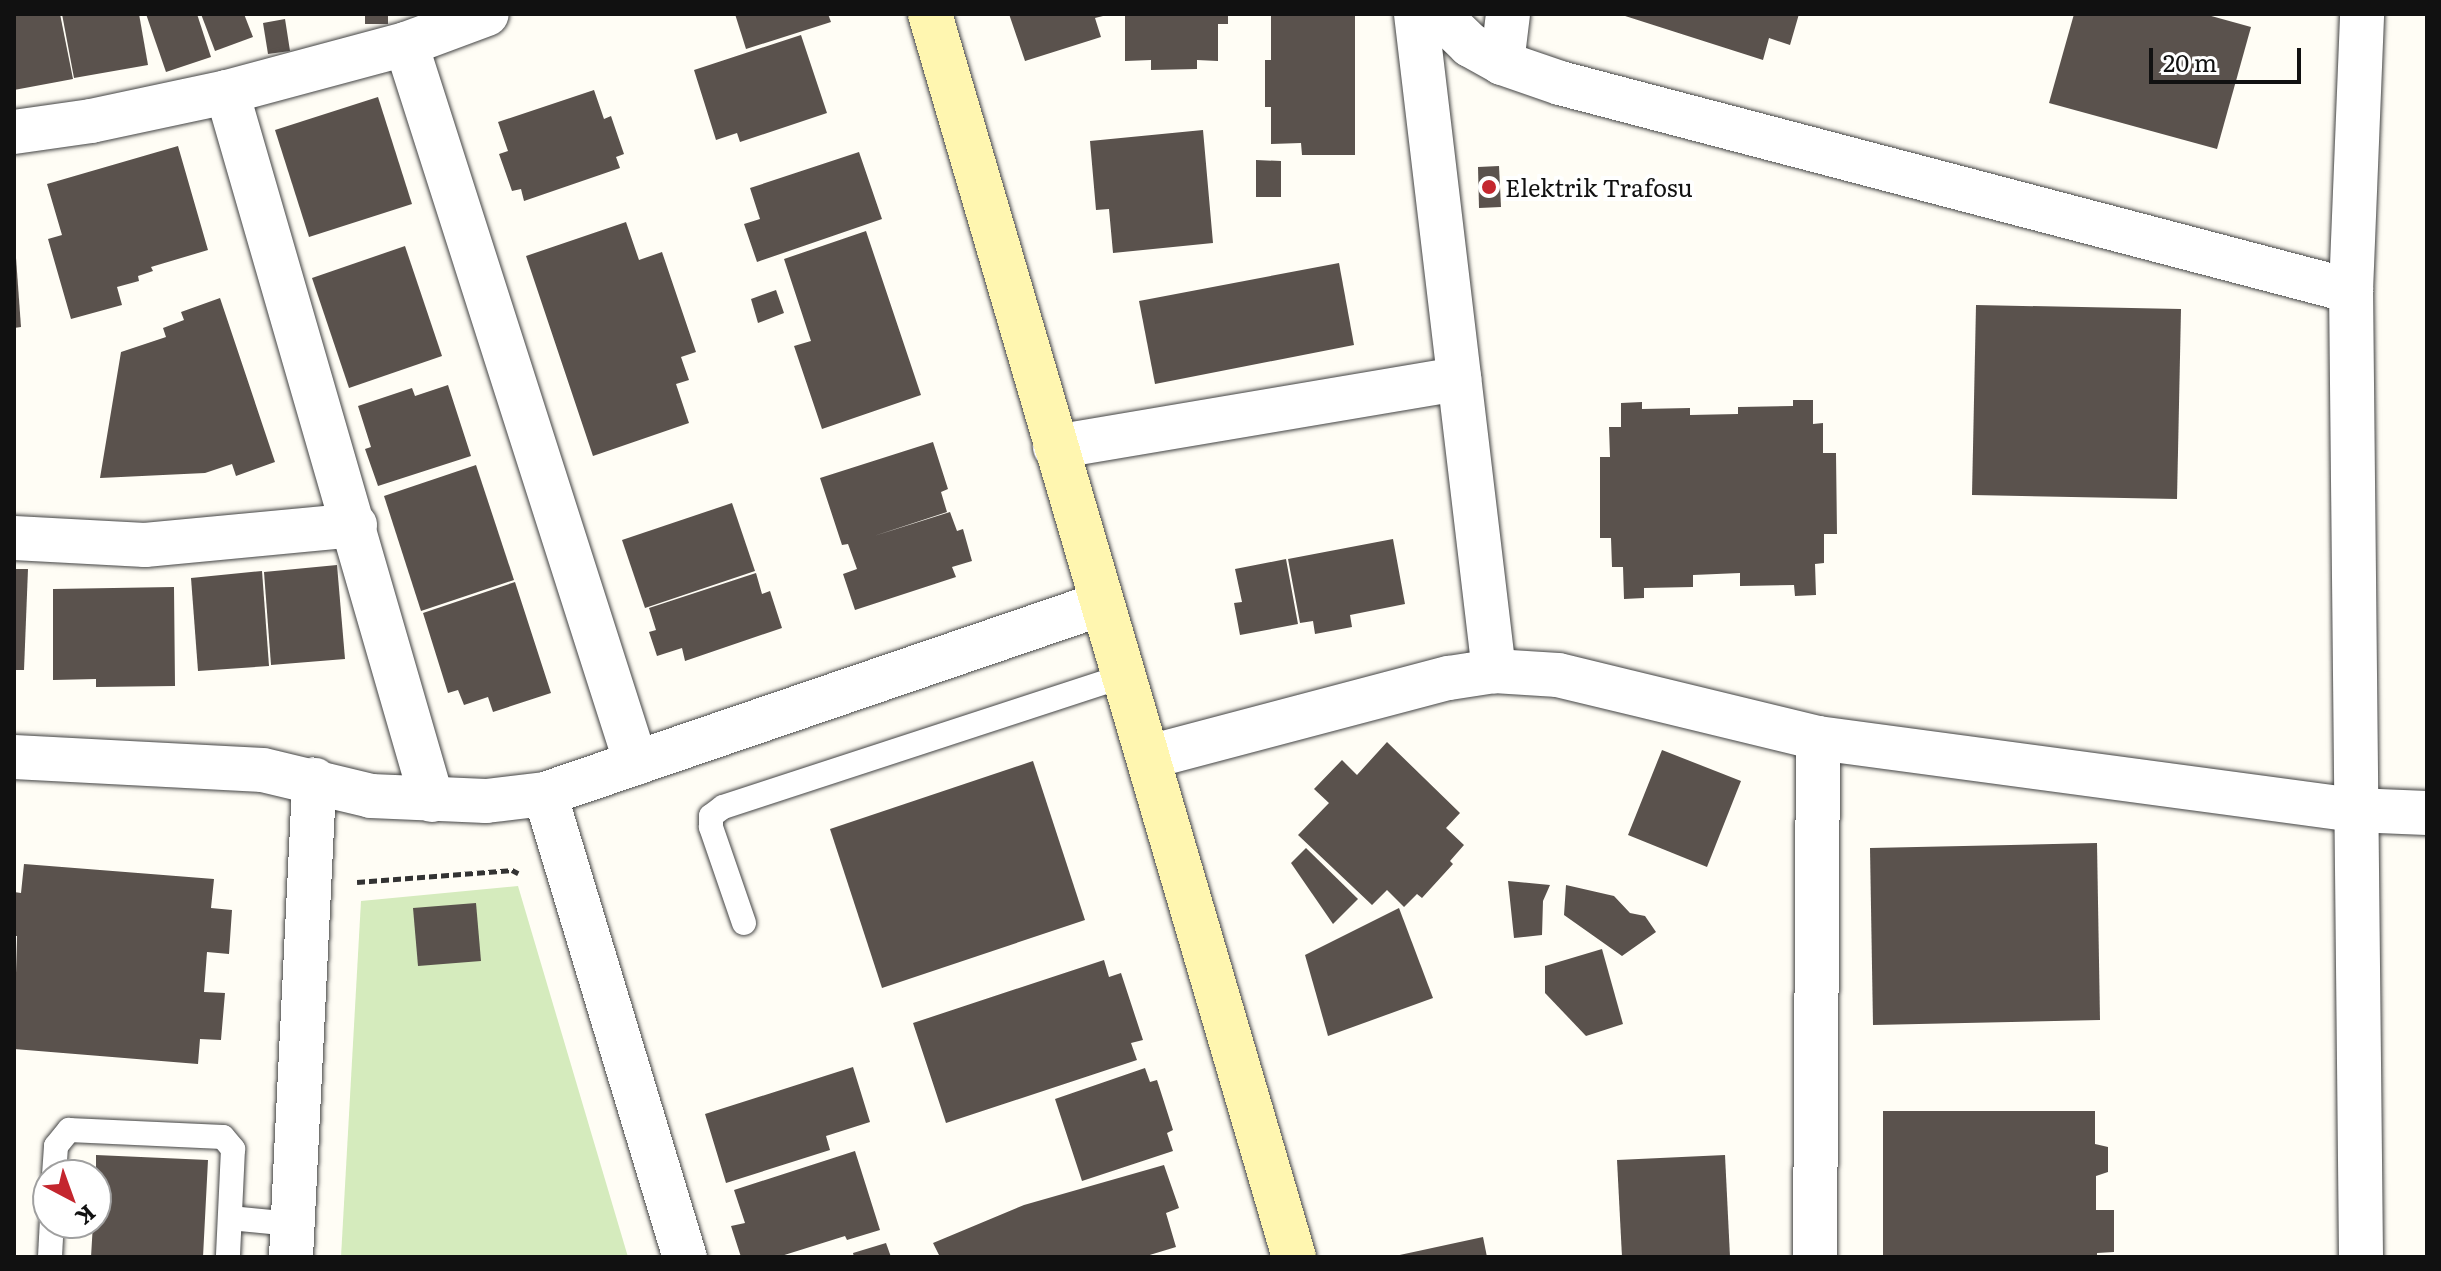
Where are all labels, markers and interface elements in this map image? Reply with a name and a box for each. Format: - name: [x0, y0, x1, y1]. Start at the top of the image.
- scale bar: [2153, 32, 2305, 82]
- text: 20 m: [2163, 44, 2217, 79]
- place label: Elektrik Trafosu: [1505, 173, 1693, 201]
- marker: Elektrik Trafosu: [1480, 178, 1498, 196]
- north arrow: [32, 1159, 112, 1239]
- text: K: [69, 1198, 104, 1234]

